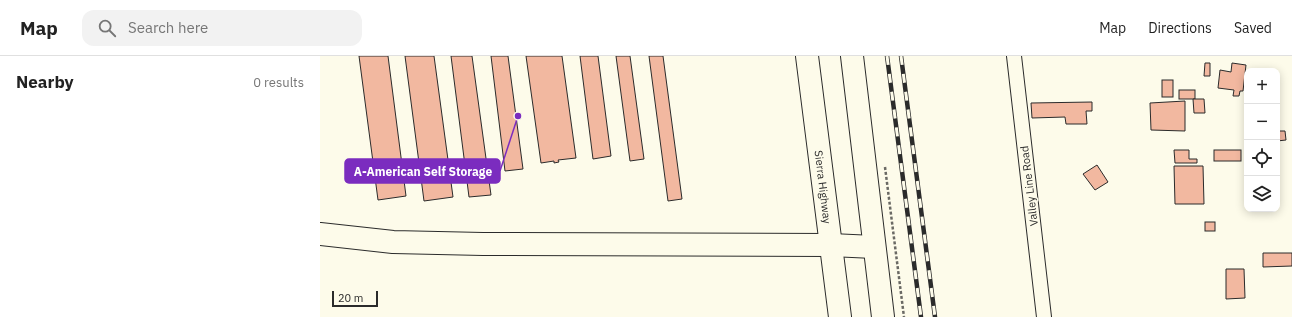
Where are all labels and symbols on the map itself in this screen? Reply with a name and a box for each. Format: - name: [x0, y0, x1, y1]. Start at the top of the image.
- street label: Valley Line Road: [1017, 145, 1041, 227]
- street label: Sierra Highway: [812, 149, 835, 225]
- callout: A-American Self Storage: [345, 159, 500, 183]
- text: A-American Self Storage: [354, 164, 492, 179]
- scale bar: [332, 289, 378, 308]

